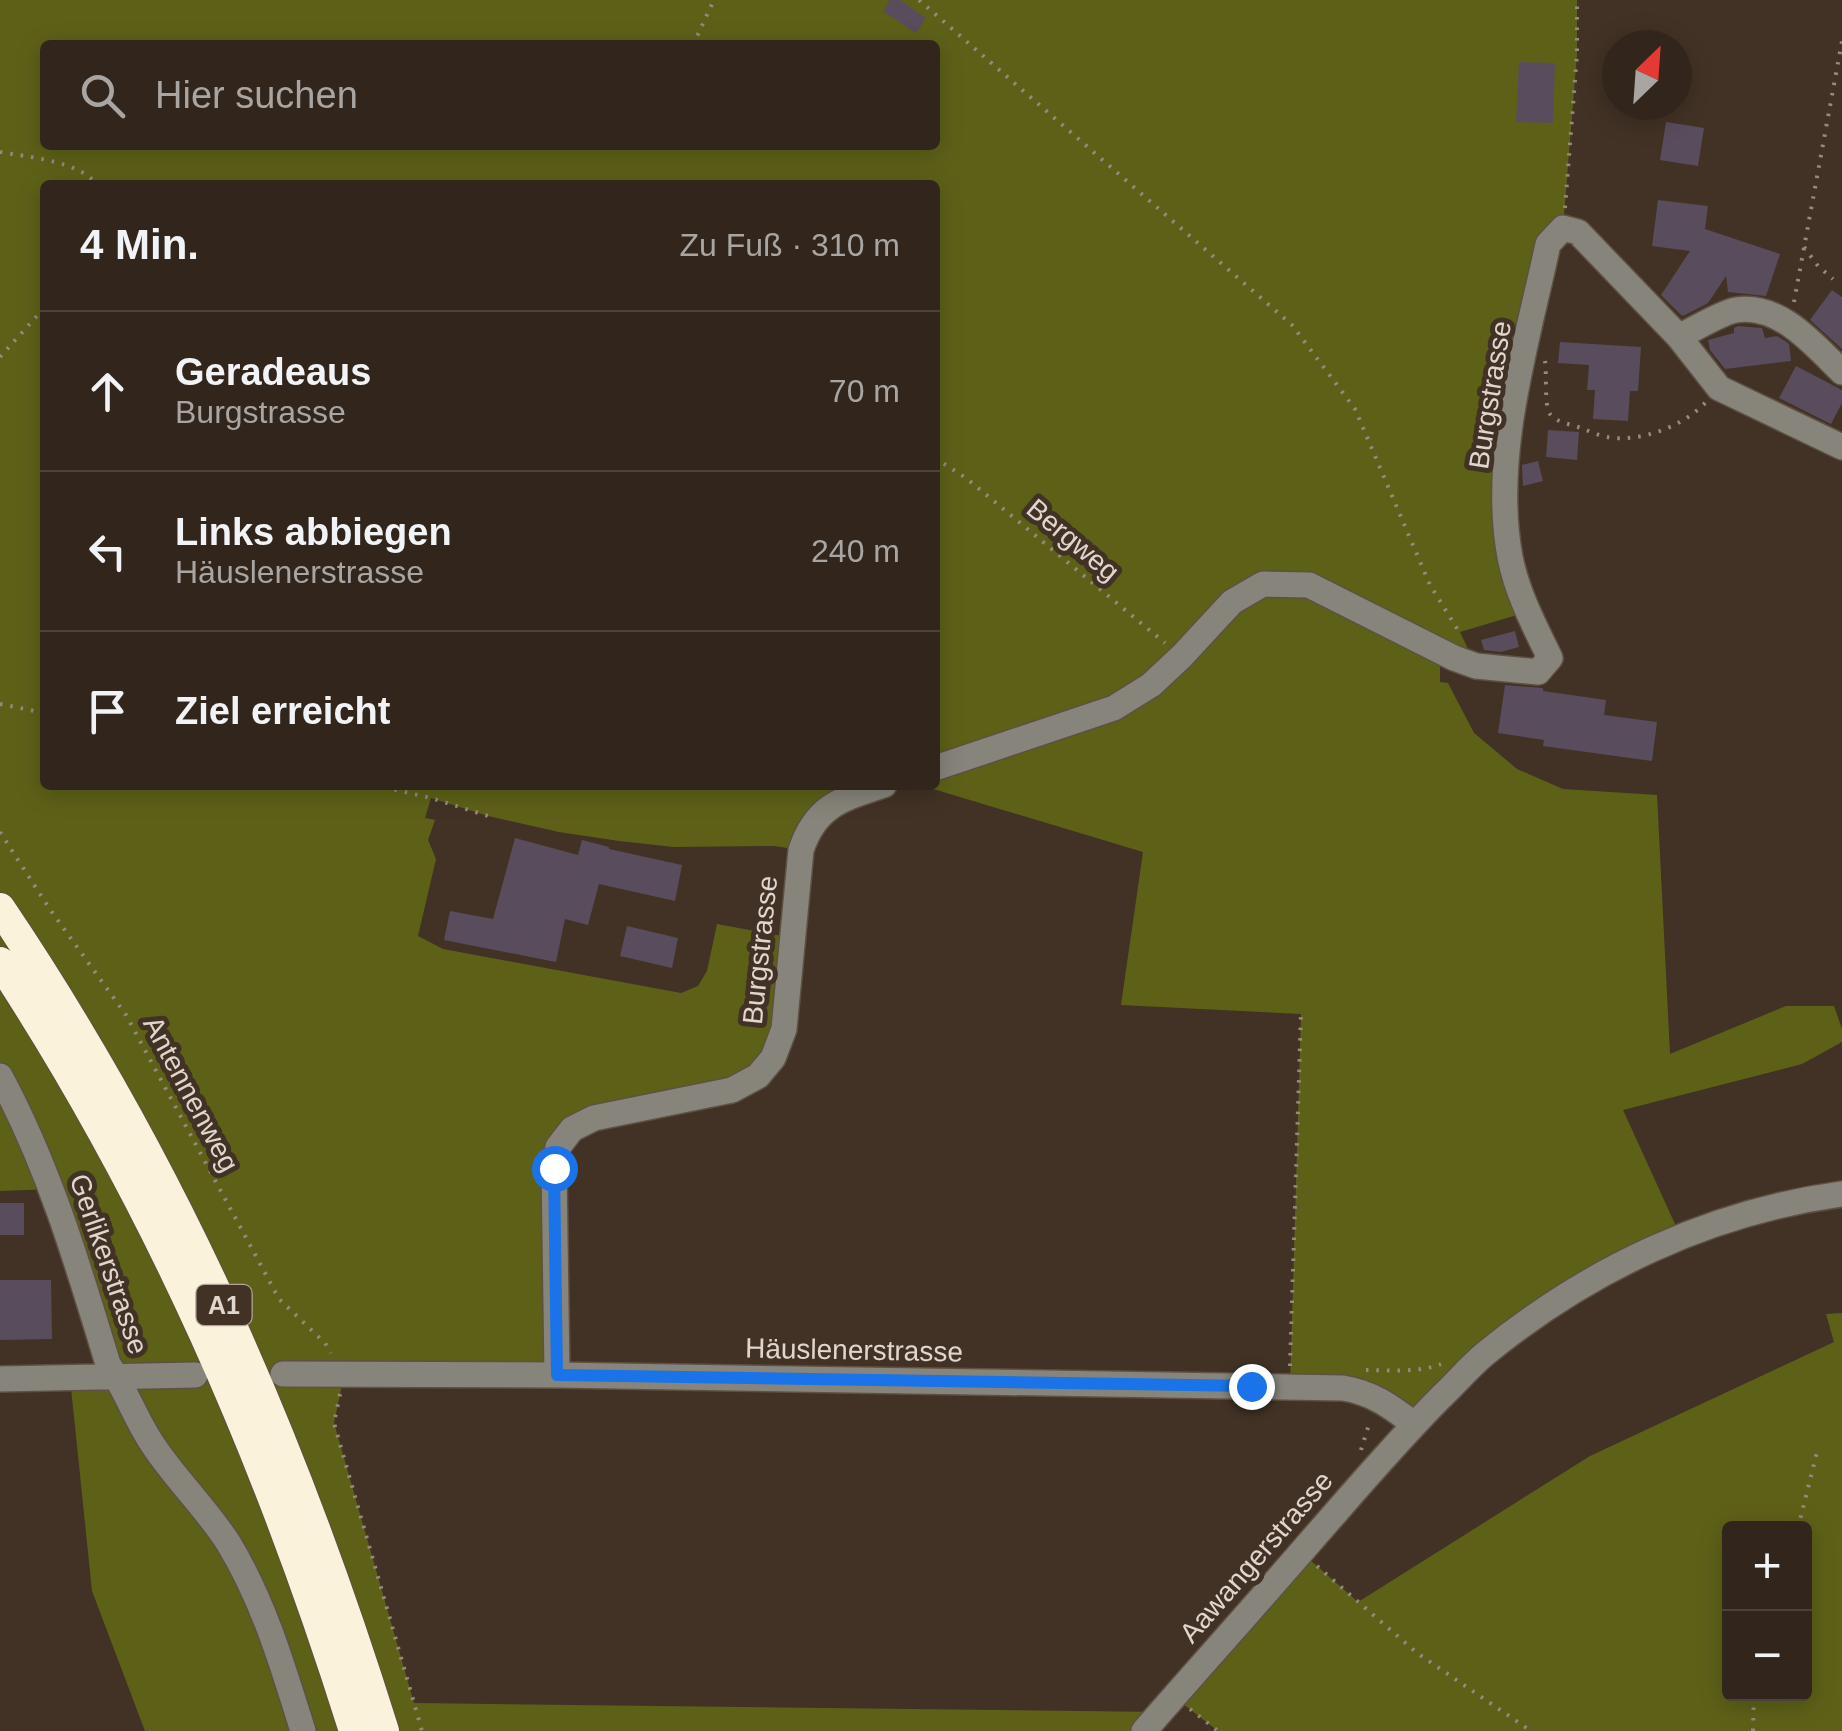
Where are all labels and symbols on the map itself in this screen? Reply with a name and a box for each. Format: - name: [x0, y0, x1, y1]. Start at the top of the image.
- north arrow: [1602, 30, 1692, 120]
- street label: Burgstrasse: [1463, 319, 1517, 471]
- street label: Bergweg: [1021, 493, 1125, 587]
- street label: Burgstrasse: [737, 874, 783, 1026]
- street label: Antennenweg: [137, 1011, 245, 1177]
- route start: [532, 1146, 578, 1192]
- street label: Gerlikerstrasse: [64, 1170, 154, 1358]
- road number: A1: [196, 1285, 252, 1325]
- street label: Häuslenerstrasse: [745, 1333, 963, 1367]
- route end: [1229, 1364, 1275, 1410]
- street label: Aawangerstrasse: [1173, 1465, 1339, 1649]

